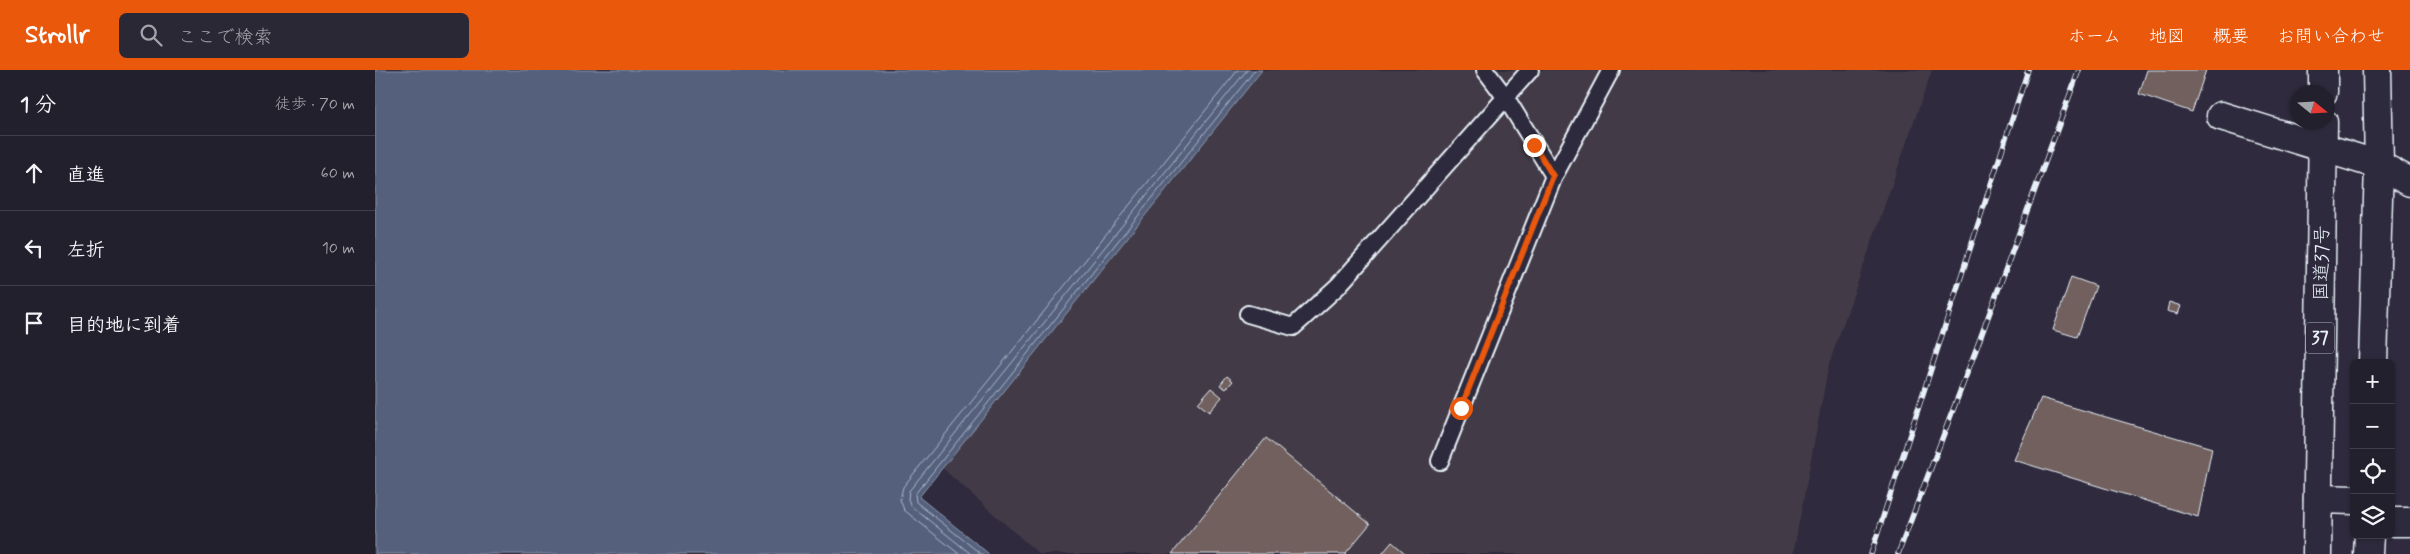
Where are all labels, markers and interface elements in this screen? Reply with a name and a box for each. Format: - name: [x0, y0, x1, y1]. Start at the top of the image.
- search box: [119, 13, 469, 58]
- text: Strollr: [25, 20, 89, 51]
- icon: search: [137, 21, 165, 49]
- text: ここで検索: [177, 25, 272, 50]
- text: ホーム: [2068, 25, 2121, 49]
- text: 地図: [2149, 25, 2185, 49]
- text: 概要: [2213, 25, 2249, 49]
- text: お問い合わせ: [2277, 25, 2385, 49]
- north arrow: [2290, 85, 2335, 130]
- text: 1 分: [20, 91, 56, 119]
- text: 徒歩 · 70 m: [275, 94, 355, 115]
- route end: [1523, 134, 1546, 157]
- icon: ahead: [20, 159, 48, 187]
- text: 直進: [67, 163, 105, 188]
- text: 60 m: [321, 163, 355, 184]
- street label: 国道37号: [2309, 225, 2335, 301]
- icon: left: [20, 234, 48, 262]
- text: 左折: [67, 238, 105, 263]
- text: 10 m: [322, 238, 355, 259]
- icon: arrive: [20, 309, 48, 337]
- text: 目的地に到着: [67, 313, 181, 338]
- road number: 37: [2306, 322, 2334, 354]
- map controls: [2350, 359, 2395, 539]
- button: +: [2350, 359, 2395, 404]
- route start: [1450, 397, 1473, 420]
- button: −: [2350, 404, 2395, 449]
- button: locate: [2350, 449, 2395, 494]
- button: layers: [2350, 494, 2395, 539]

